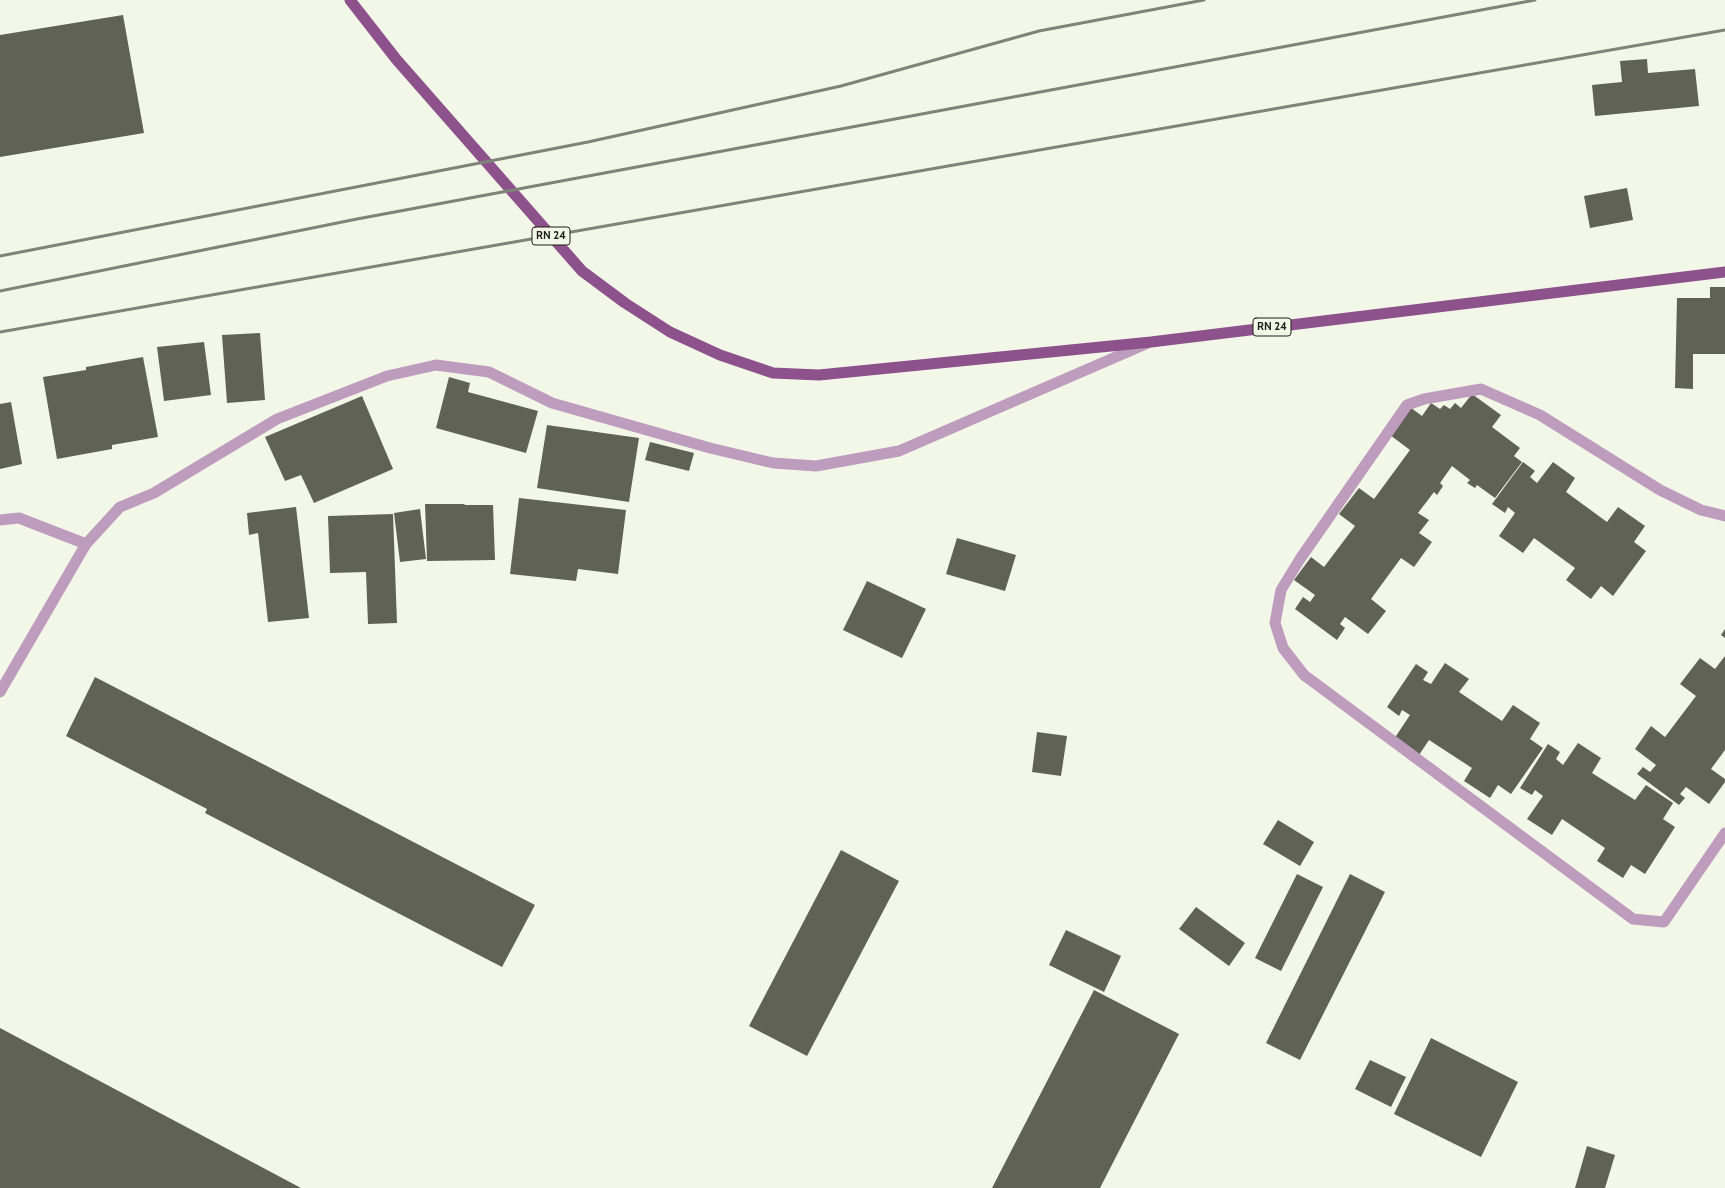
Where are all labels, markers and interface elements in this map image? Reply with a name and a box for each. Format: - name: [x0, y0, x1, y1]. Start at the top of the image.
- road number: RN 24: [532, 227, 570, 245]
- road number: RN 24: [1253, 318, 1291, 336]

